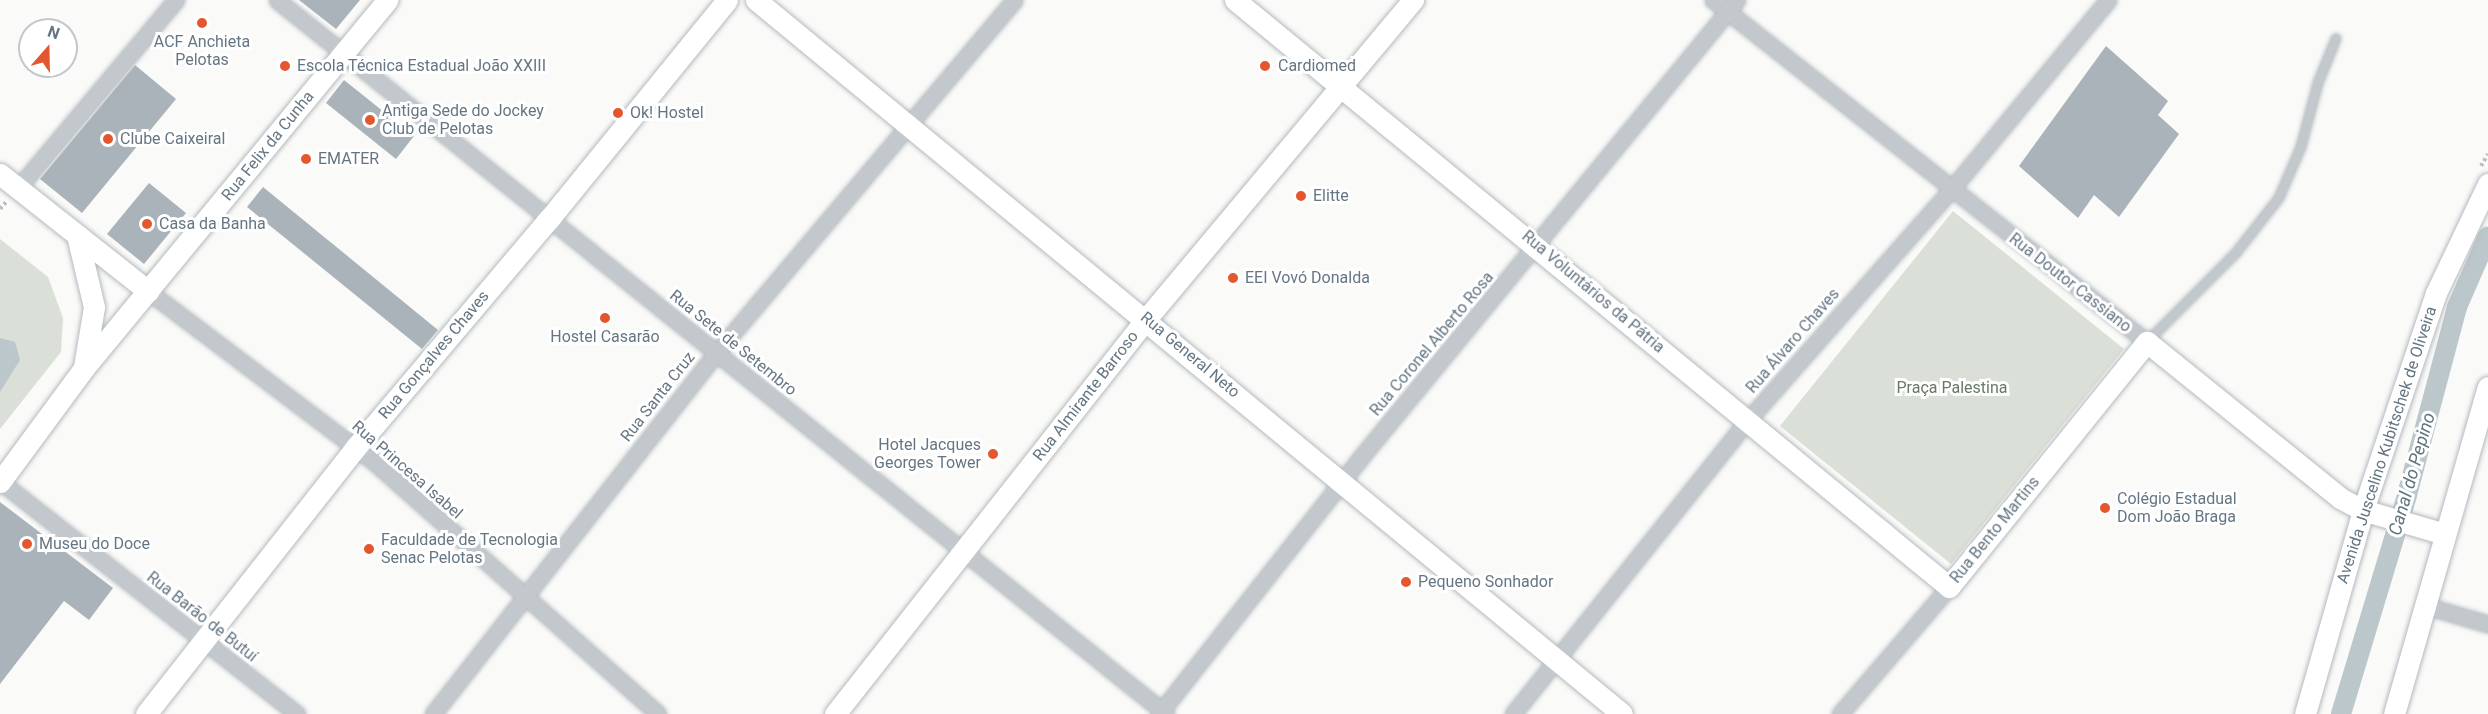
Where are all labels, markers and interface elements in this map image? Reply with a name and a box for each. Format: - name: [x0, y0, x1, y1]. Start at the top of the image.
- marker: ACF Anchieta Pelotas: [195, 16, 209, 30]
- north arrow: [18, 18, 78, 78]
- text: N: [45, 22, 62, 43]
- place label: ACF Anchieta Pelotas: [154, 32, 250, 70]
- place label: Escola Técnica Estadual João XXIII: [297, 56, 546, 76]
- place label: Cardiomed: [1278, 56, 1356, 76]
- marker: Cardiomed: [1256, 57, 1274, 75]
- marker: Escola Técnica Estadual João XXIII: [278, 59, 292, 73]
- street label: Rua Felix da Cunha: [218, 87, 318, 205]
- place label: Antiga Sede do Jockey Club de Pelotas: [382, 101, 544, 139]
- place label: Ok! Hostel: [630, 103, 704, 123]
- marker: Ok! Hostel: [611, 106, 625, 120]
- marker: Antiga Sede do Jockey Club de Pelotas: [363, 113, 377, 127]
- place label: Clube Caixeiral: [120, 129, 225, 149]
- marker: Clube Caixeiral: [101, 132, 115, 146]
- place label: EMATER: [318, 149, 379, 169]
- marker: EMATER: [299, 152, 313, 166]
- place label: Elitte: [1313, 186, 1349, 206]
- marker: Elitte: [1294, 189, 1308, 203]
- place label: Casa da Banha: [159, 214, 266, 234]
- marker: Casa da Banha: [140, 217, 154, 231]
- street label: Rua Voluntários da Pátria: [1518, 227, 1668, 357]
- street label: Rua Doutor Cassiano: [2005, 229, 2135, 337]
- place label: EEI Vovó Donalda: [1245, 268, 1370, 288]
- street label: Rua Coronel Alberto Rosa: [1366, 268, 1498, 420]
- marker: EEI Vovó Donalda: [1226, 271, 1240, 285]
- street label: Rua Álvaro Chaves: [1742, 285, 1844, 397]
- street label: Rua Sete de Setembro: [666, 286, 800, 400]
- street label: Rua Gonçalves Chaves: [375, 287, 493, 423]
- street label: Avenida Juscelino Kubitschek de Oliveira: [2333, 304, 2441, 586]
- street label: Rua General Neto: [1136, 308, 1244, 402]
- marker: Hostel Casarão: [598, 311, 612, 325]
- place label: Hostel Casarão: [550, 327, 660, 347]
- street label: Rua Almirante Barroso: [1029, 327, 1143, 465]
- street label: Rua Santa Cruz: [617, 348, 699, 446]
- park label: Praça Palestina: [1897, 378, 2007, 398]
- water label: Canal do Pepino: [2384, 410, 2440, 538]
- street label: Rua Princesa Isabel: [348, 417, 466, 523]
- place label: Hotel Jacques Georges Tower: [874, 435, 981, 473]
- marker: Hotel Jacques Georges Tower: [986, 447, 1000, 461]
- street label: Rua Bento Martins: [1946, 473, 2044, 587]
- place label: Colégio Estadual Dom João Braga: [2117, 489, 2237, 527]
- marker: Colégio Estadual Dom João Braga: [2098, 501, 2112, 515]
- place label: Faculdade de Tecnologia Senac Pelotas: [381, 530, 558, 568]
- place label: Museu do Doce: [39, 534, 150, 554]
- marker: Museu do Doce: [20, 537, 34, 551]
- marker: Faculdade de Tecnologia Senac Pelotas: [362, 542, 376, 556]
- street label: Rua Barão de Butuí: [143, 568, 261, 666]
- place label: Pequeno Sonhador: [1418, 572, 1553, 592]
- marker: Pequeno Sonhador: [1399, 575, 1413, 589]

